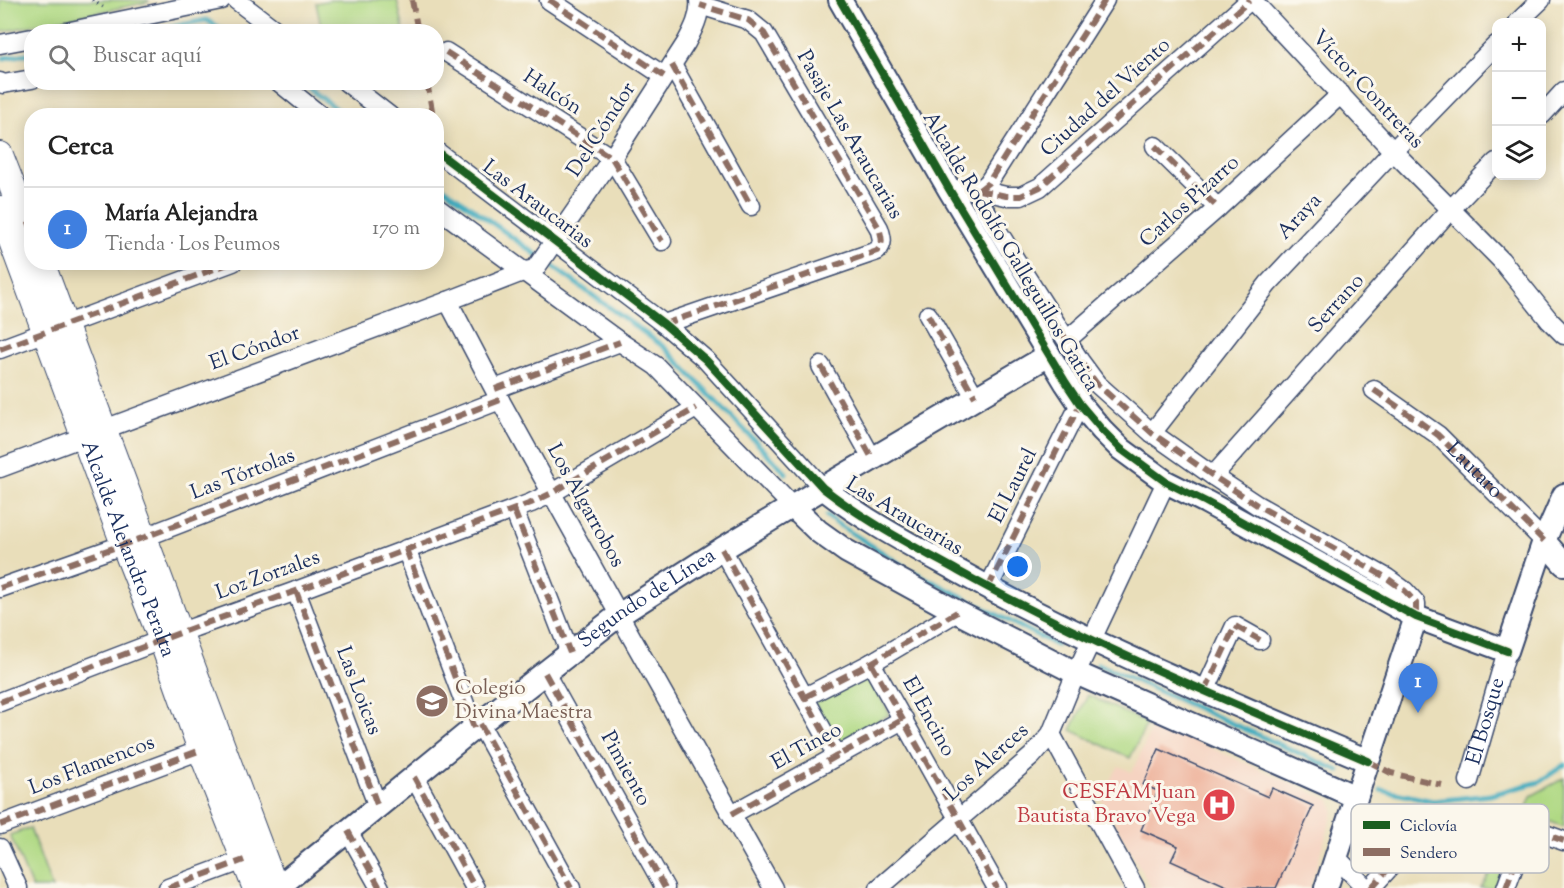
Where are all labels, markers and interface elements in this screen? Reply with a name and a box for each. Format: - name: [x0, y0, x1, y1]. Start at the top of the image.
- map controls: [1492, 18, 1546, 180]
- button: +: [1492, 18, 1546, 72]
- search box: [24, 24, 444, 90]
- street label: Víctor Contreras: [1304, 24, 1430, 156]
- street label: Ciudad del Viento: [1034, 31, 1178, 165]
- icon: search: [45, 41, 78, 74]
- text: Buscar aquí: [93, 41, 202, 73]
- street label: Pasaje Las Araucarias: [788, 45, 910, 225]
- street label: Halcón: [516, 63, 588, 123]
- button: −: [1492, 72, 1546, 126]
- street label: Del Cóndor: [560, 77, 644, 183]
- street label: Alcalde Rodolfo Galleguillos Gatica: [914, 106, 1106, 398]
- button: layers: [1492, 126, 1546, 180]
- text: Cerca: [48, 129, 114, 166]
- street label: Carlos Pizarro: [1133, 149, 1247, 255]
- street label: Las Araucarias: [475, 153, 599, 257]
- street label: Araya: [1271, 187, 1330, 247]
- text: María Alejandra: [105, 199, 258, 231]
- text: 1: [64, 215, 71, 244]
- text: 170 m: [372, 215, 420, 244]
- text: Tienda · Los Peumos: [105, 231, 280, 260]
- street label: Serrano: [1302, 267, 1372, 341]
- street label: El Cóndor: [206, 319, 304, 379]
- street label: Lautaro: [1438, 435, 1509, 506]
- street label: Alcalde Alejandro Peralta: [72, 436, 182, 662]
- street label: Los Algarrobos: [539, 439, 631, 573]
- street label: Las Tórtolas: [186, 441, 300, 509]
- street label: El Laurel: [982, 443, 1046, 529]
- street label: Las Araucarias: [840, 470, 968, 564]
- street label: Segundo de Línea: [572, 541, 722, 656]
- street label: Loz Zorzales: [212, 543, 324, 609]
- your location: [1003, 552, 1032, 581]
- street label: Las Loicas: [327, 642, 389, 740]
- pin: 1: [1398, 664, 1438, 713]
- street label: El Encino: [894, 672, 962, 762]
- place label: Colegio Divina Maestra: [455, 674, 593, 728]
- street label: El Bosque: [1459, 674, 1513, 769]
- school or university icon: Colegio Divina Maestra: [414, 683, 450, 719]
- street label: El Tineo: [766, 715, 848, 779]
- street label: Los Alerces: [938, 717, 1036, 809]
- street label: Pimiento: [592, 726, 658, 812]
- street label: Los Flamencos: [25, 728, 159, 804]
- place label: CESFAM Juan Bautista Bravo Vega: [1017, 778, 1196, 832]
- hospital icon: CESFAM Juan Bautista Bravo Vega: [1201, 787, 1237, 823]
- legend: [1351, 804, 1549, 873]
- text: Ciclovía: [1400, 816, 1458, 839]
- text: Sendero: [1400, 843, 1458, 866]

